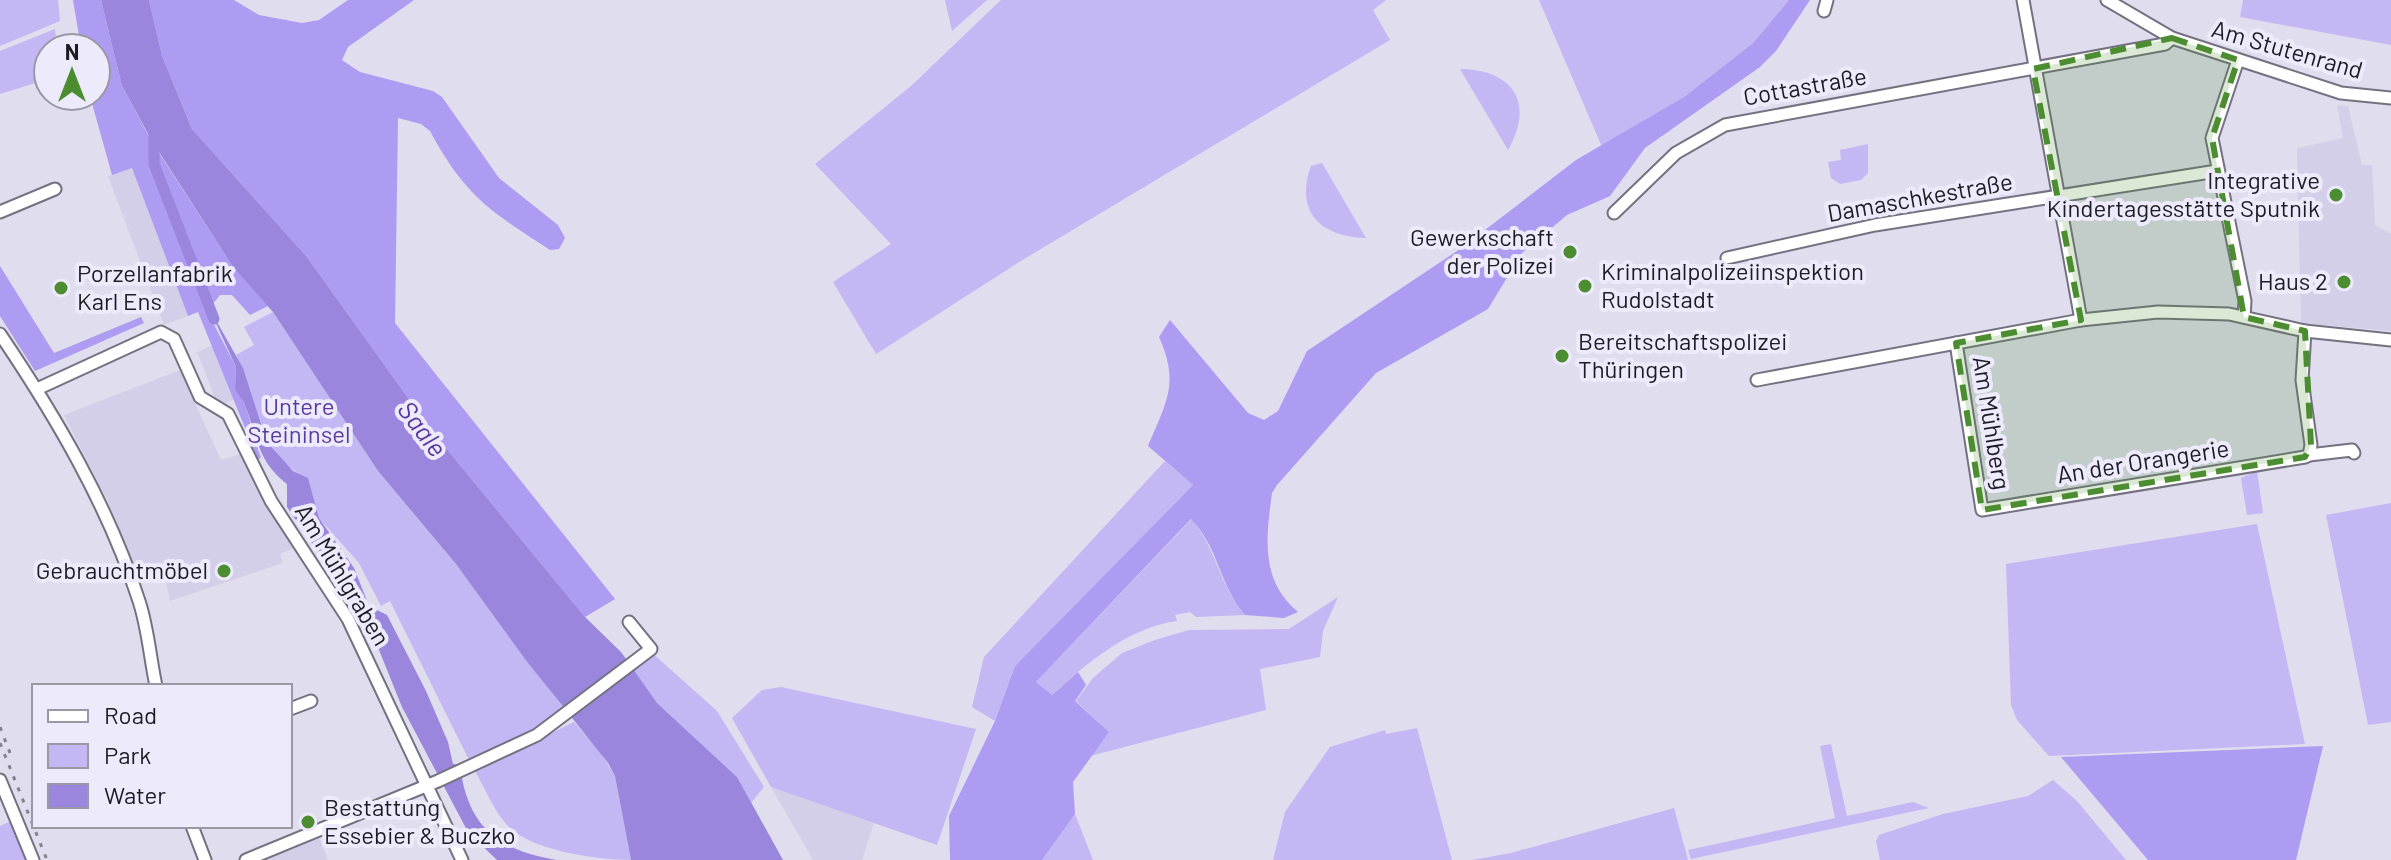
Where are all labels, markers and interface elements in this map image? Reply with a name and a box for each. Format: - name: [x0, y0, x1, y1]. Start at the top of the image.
- street label: Am Stutenrand: [2209, 13, 2366, 84]
- north arrow: [32, 32, 112, 112]
- text: N: [65, 38, 79, 64]
- street label: Cottastraße: [1741, 60, 1869, 111]
- place label: Integrative Kindertagesstätte Sputnik: [2047, 165, 2320, 222]
- street label: Damaschkestraße: [1825, 166, 2015, 227]
- marker: Integrative Kindertagesstätte Sputnik: [2327, 186, 2345, 204]
- place label: Gewerkschaft der Polizei: [1410, 222, 1554, 279]
- marker: Gewerkschaft der Polizei: [1561, 243, 1579, 261]
- place label: Kriminalpolizeiinspektion Rudolstadt: [1601, 256, 1864, 313]
- place label: Porzellanfabrik Karl Ens: [77, 258, 233, 315]
- place label: Haus 2: [2258, 266, 2328, 295]
- marker: Haus 2: [2335, 273, 2353, 291]
- marker: Kriminalpolizeiinspektion Rudolstadt: [1576, 277, 1594, 295]
- marker: Porzellanfabrik Karl Ens: [52, 279, 70, 297]
- place label: Bereitschaftspolizei Thüringen: [1578, 326, 1787, 383]
- marker: Bereitschaftspolizei Thüringen: [1553, 347, 1571, 365]
- street label: Am Mühlberg: [1968, 354, 2017, 492]
- park label: Untere Steininsel: [247, 391, 351, 448]
- water label: Saale: [392, 394, 454, 462]
- street label: An der Orangerie: [2055, 433, 2231, 488]
- street label: Am Mühlgraben: [290, 498, 397, 650]
- place label: Gebrauchtmöbel: [36, 555, 208, 584]
- marker: Gebrauchtmöbel: [215, 562, 233, 580]
- legend: [32, 684, 292, 828]
- text: Road: [104, 700, 157, 729]
- text: Park: [104, 740, 151, 769]
- text: Water: [104, 780, 166, 809]
- place label: Bestattung Essebier & Buczko: [324, 792, 516, 849]
- marker: Bestattung Essebier & Buczko: [299, 813, 317, 831]

